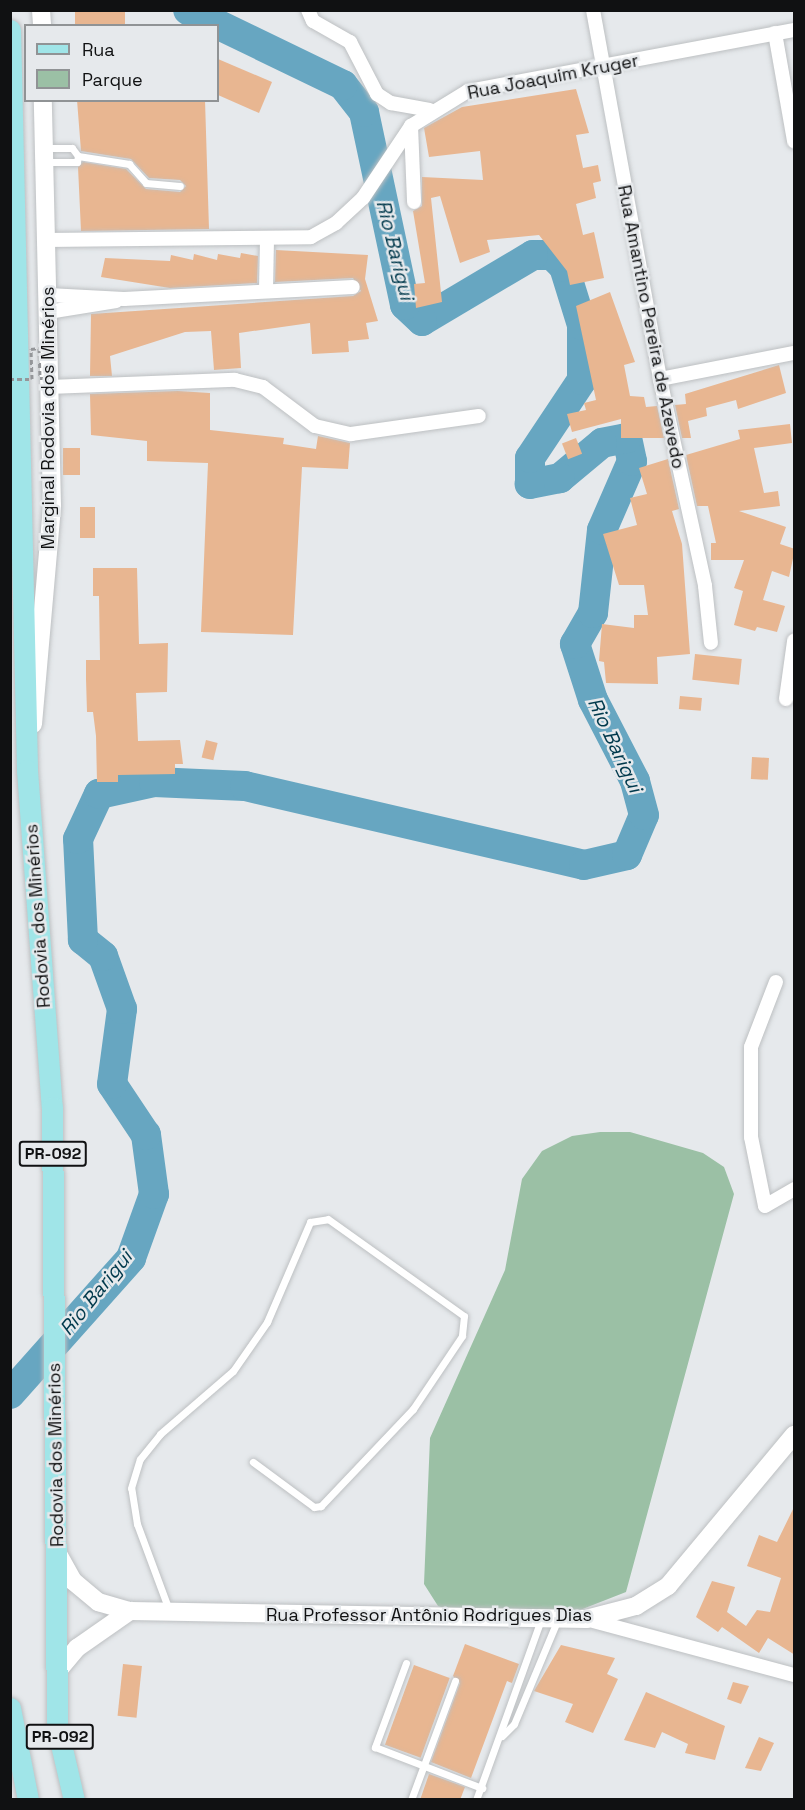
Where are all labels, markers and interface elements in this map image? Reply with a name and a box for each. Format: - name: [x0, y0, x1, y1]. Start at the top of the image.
- legend: [24, 24, 219, 102]
- text: Rua: [82, 38, 115, 61]
- street label: Rua Joaquim Kruger: [466, 50, 640, 104]
- text: Parque: [82, 68, 143, 91]
- street label: Rua Amantino Pereira de Azevedo: [613, 183, 689, 471]
- water label: Rio Barigui: [371, 198, 419, 302]
- street label: Marginal Rodovia dos Minérios: [37, 287, 59, 549]
- water label: Rio Barigui: [583, 694, 647, 796]
- street label: Rodovia dos Minérios: [21, 823, 55, 1009]
- road number: PR-092: [19, 1141, 88, 1167]
- water label: Rio Barigui: [55, 1246, 137, 1340]
- street label: Rodovia dos Minérios: [44, 1363, 68, 1547]
- street label: Rua Professor Antônio Rodrigues Dias: [266, 1604, 592, 1626]
- road number: PR-092: [26, 1724, 94, 1750]

